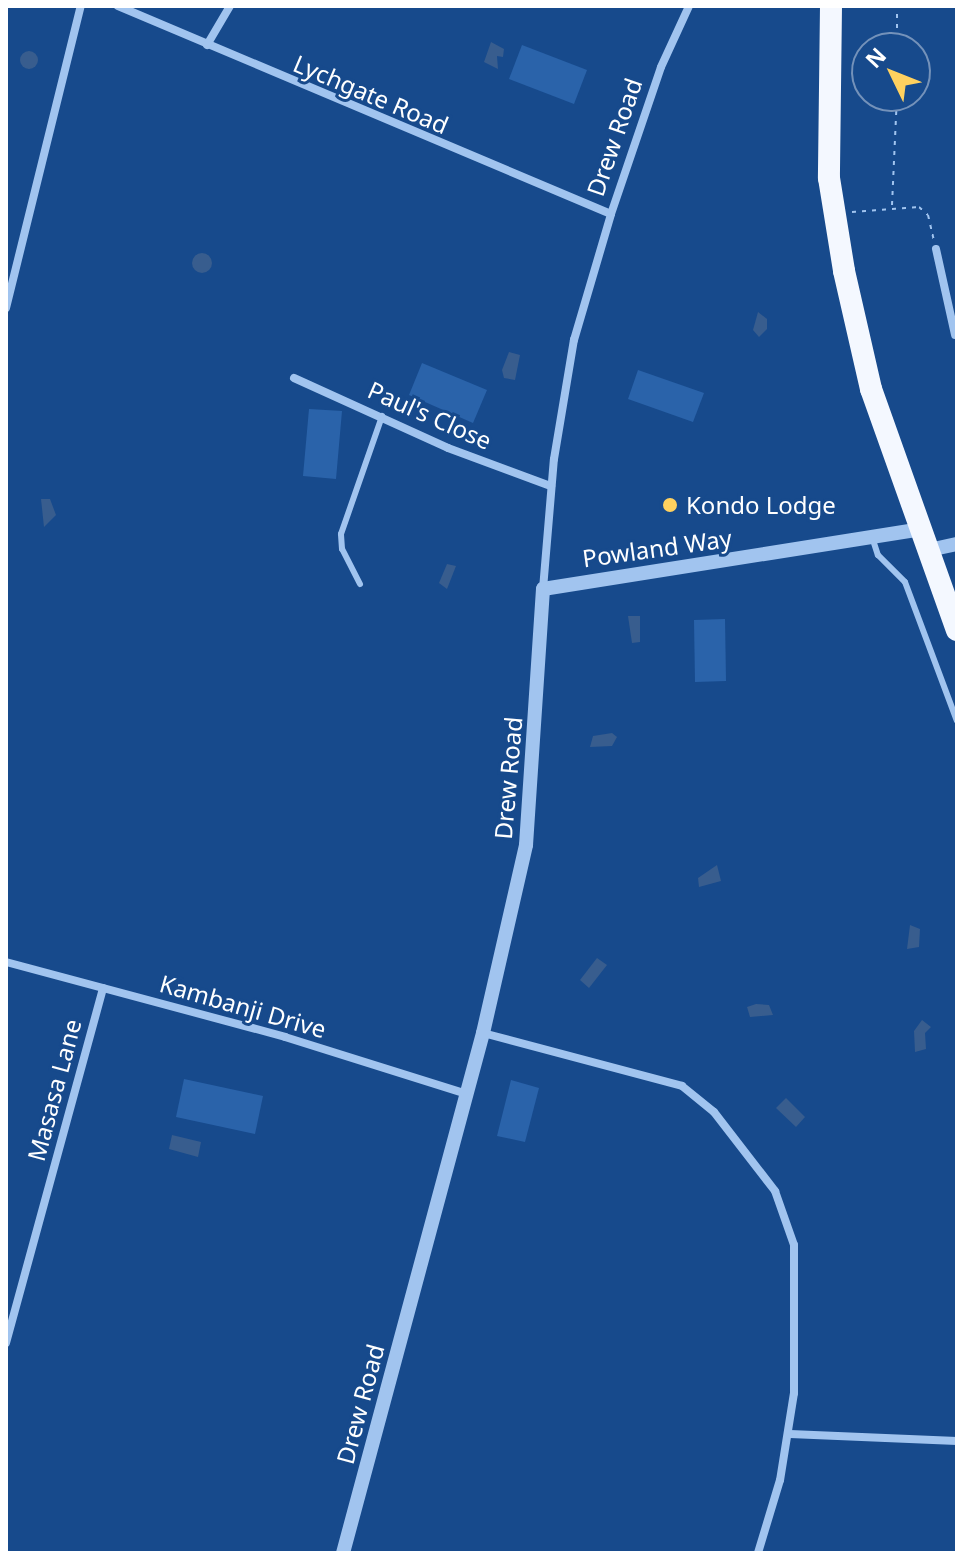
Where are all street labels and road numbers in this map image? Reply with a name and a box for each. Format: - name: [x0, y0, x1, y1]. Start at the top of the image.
- street label: Lychgate Road: [289, 48, 453, 140]
- street label: Drew Road: [580, 74, 648, 200]
- street label: Paul's Close: [364, 375, 496, 455]
- street label: Powland Way: [581, 523, 733, 573]
- street label: Drew Road: [488, 716, 528, 840]
- street label: Kambanji Drive: [156, 968, 330, 1044]
- street label: Masasa Lane: [21, 1016, 87, 1164]
- street label: Drew Road: [330, 1341, 390, 1467]

